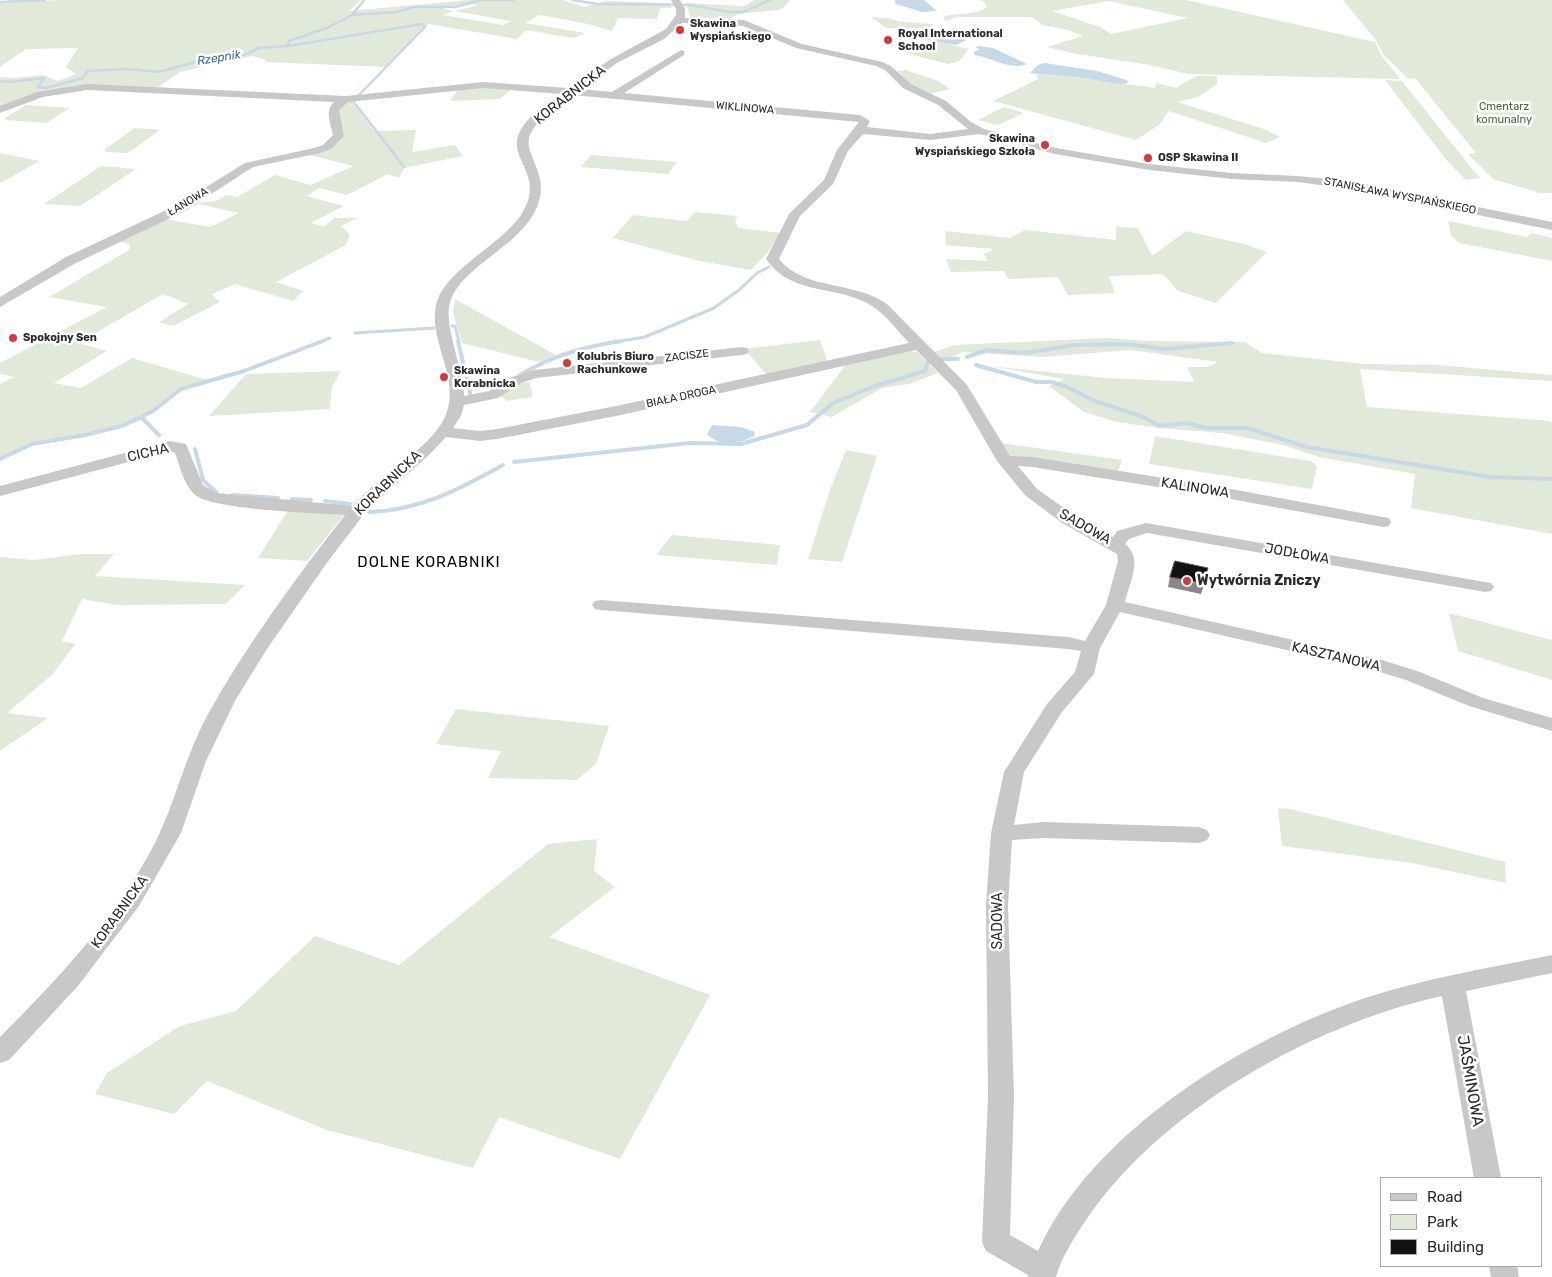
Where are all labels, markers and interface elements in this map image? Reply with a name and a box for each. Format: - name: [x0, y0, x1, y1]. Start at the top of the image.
- place label: Skawina Wyspiańskiego: [690, 17, 771, 43]
- marker: Skawina Wyspiańskiego: [674, 24, 686, 36]
- place label: Royal International School: [898, 27, 1003, 53]
- marker: Royal International School: [882, 34, 894, 46]
- water label: Rzepnik: [196, 47, 242, 69]
- street label: KORABNICKA: [531, 62, 609, 128]
- street label: WIKLINOWA: [715, 99, 775, 117]
- park label: Cmentarz komunalny: [1476, 100, 1532, 126]
- place label: Skawina Wyspiańskiego Szkoła: [915, 132, 1035, 158]
- marker: Skawina Wyspiańskiego Szkoła: [1039, 139, 1051, 151]
- place label: OSP Skawina II: [1158, 151, 1238, 165]
- marker: OSP Skawina II: [1142, 152, 1154, 164]
- street label: STANISŁAWA WYSPIAŃSKIEGO: [1323, 175, 1477, 217]
- street label: ŁANOWA: [166, 185, 210, 219]
- place label: Spokojny Sen: [23, 331, 97, 345]
- marker: Spokojny Sen: [7, 332, 19, 344]
- street label: ZACISZE: [664, 347, 710, 365]
- place label: Kolubris Biuro Rachunkowe: [577, 350, 654, 376]
- marker: Kolubris Biuro Rachunkowe: [561, 357, 573, 369]
- place label: Skawina Korabnicka: [454, 364, 516, 390]
- marker: Skawina Korabnicka: [438, 371, 450, 383]
- street label: BIAŁA DROGA: [645, 383, 717, 411]
- street label: CICHA: [126, 440, 170, 466]
- street label: KORABNICKA: [351, 447, 425, 519]
- street label: KALINOWA: [1160, 474, 1230, 502]
- street label: SADOWA: [1056, 505, 1114, 549]
- street label: JODŁOWA: [1263, 540, 1331, 568]
- district label: DOLNE KORABNIKI: [355, 554, 503, 572]
- place label: Wytwórnia Zniczy: [1197, 573, 1321, 589]
- marker: Wytwórnia Zniczy: [1181, 575, 1193, 587]
- street label: KASZTANOWA: [1290, 639, 1382, 675]
- street label: KORABNICKA: [88, 872, 152, 952]
- street label: SADOWA: [990, 892, 1006, 950]
- street label: JAŚMINOWA: [1453, 1034, 1487, 1128]
- legend: [1380, 1177, 1542, 1267]
- text: Road: [1427, 1188, 1463, 1206]
- text: Park: [1427, 1213, 1458, 1231]
- text: Building: [1427, 1238, 1484, 1256]

